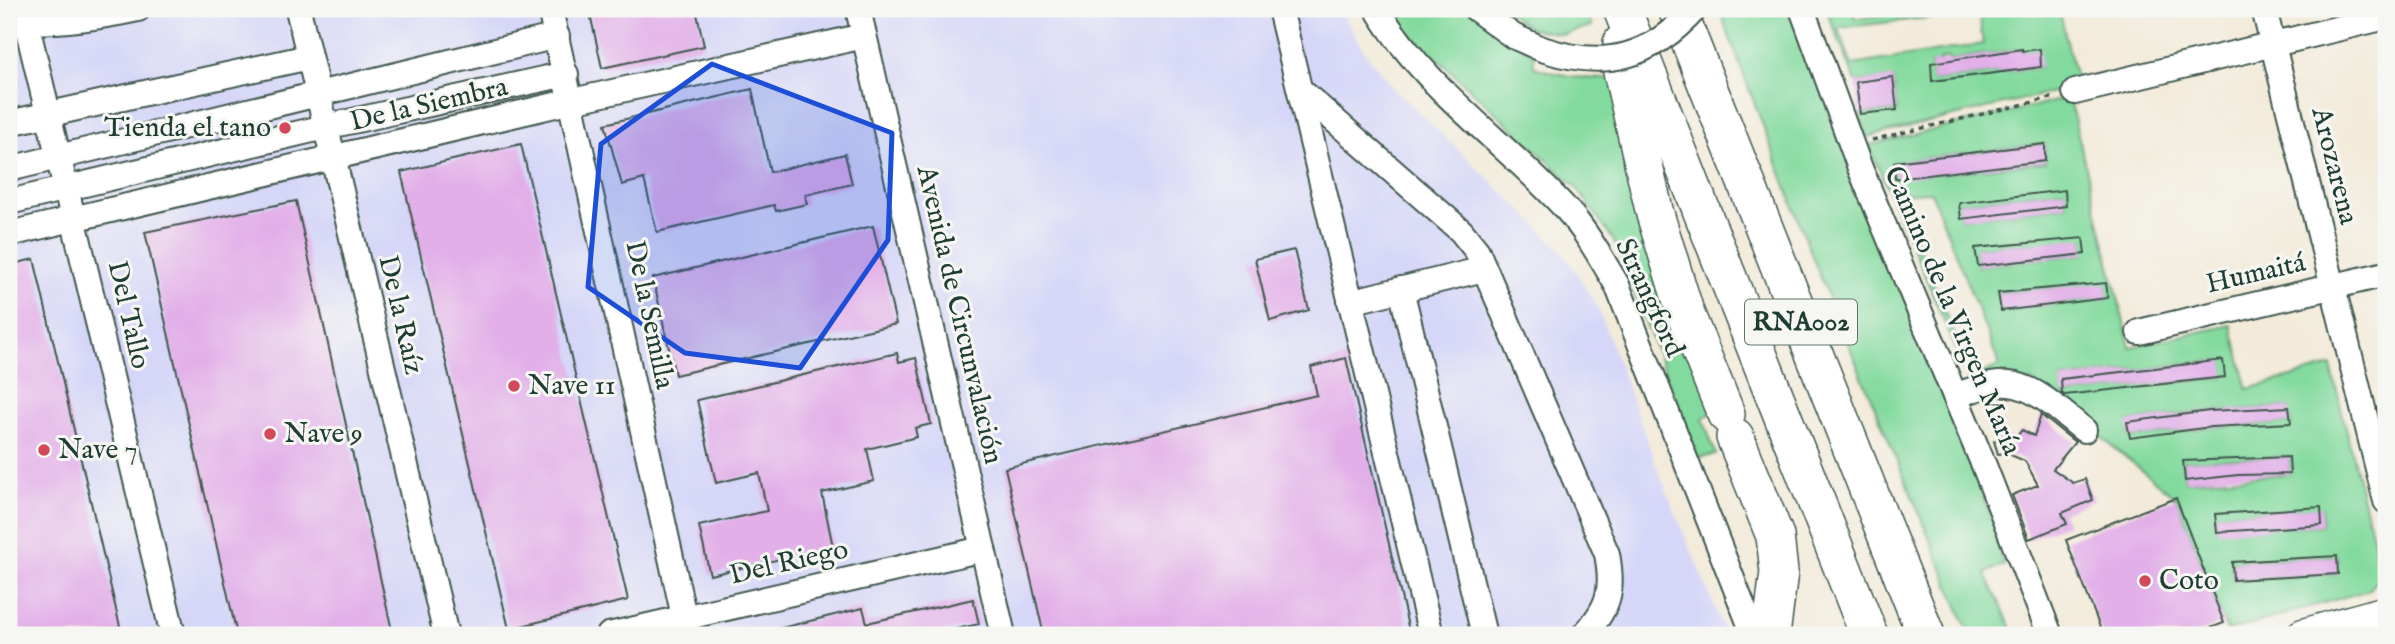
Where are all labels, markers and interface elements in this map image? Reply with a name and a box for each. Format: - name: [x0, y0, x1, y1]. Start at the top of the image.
- street label: De la Siembra: [347, 70, 512, 140]
- street label: Arozarena: [2302, 103, 2366, 229]
- place label: Tienda el tano: [104, 111, 271, 146]
- marker: Tienda el tano: [277, 120, 293, 136]
- street label: Avenida de Circunvalación: [907, 161, 1010, 468]
- street label: Camino de la Virgen María: [1875, 161, 2029, 462]
- street label: Strangford: [1606, 233, 1692, 363]
- street label: De la Semilla: [616, 237, 682, 393]
- street label: Humaitá: [2203, 245, 2310, 302]
- street label: De la Raíz: [369, 252, 431, 378]
- street label: Del Tallo: [99, 258, 157, 372]
- road number: RNA002: [1745, 300, 1857, 344]
- place label: Nave 11: [528, 369, 615, 404]
- marker: Nave 11: [506, 378, 522, 394]
- place label: Nave 9: [284, 417, 363, 452]
- marker: Nave 9: [262, 426, 278, 442]
- place label: Nave 7: [58, 433, 138, 468]
- marker: Nave 7: [36, 442, 52, 458]
- street label: Del Riego: [726, 532, 852, 594]
- place label: Coto: [2159, 564, 2219, 599]
- marker: Coto: [2137, 573, 2153, 589]

